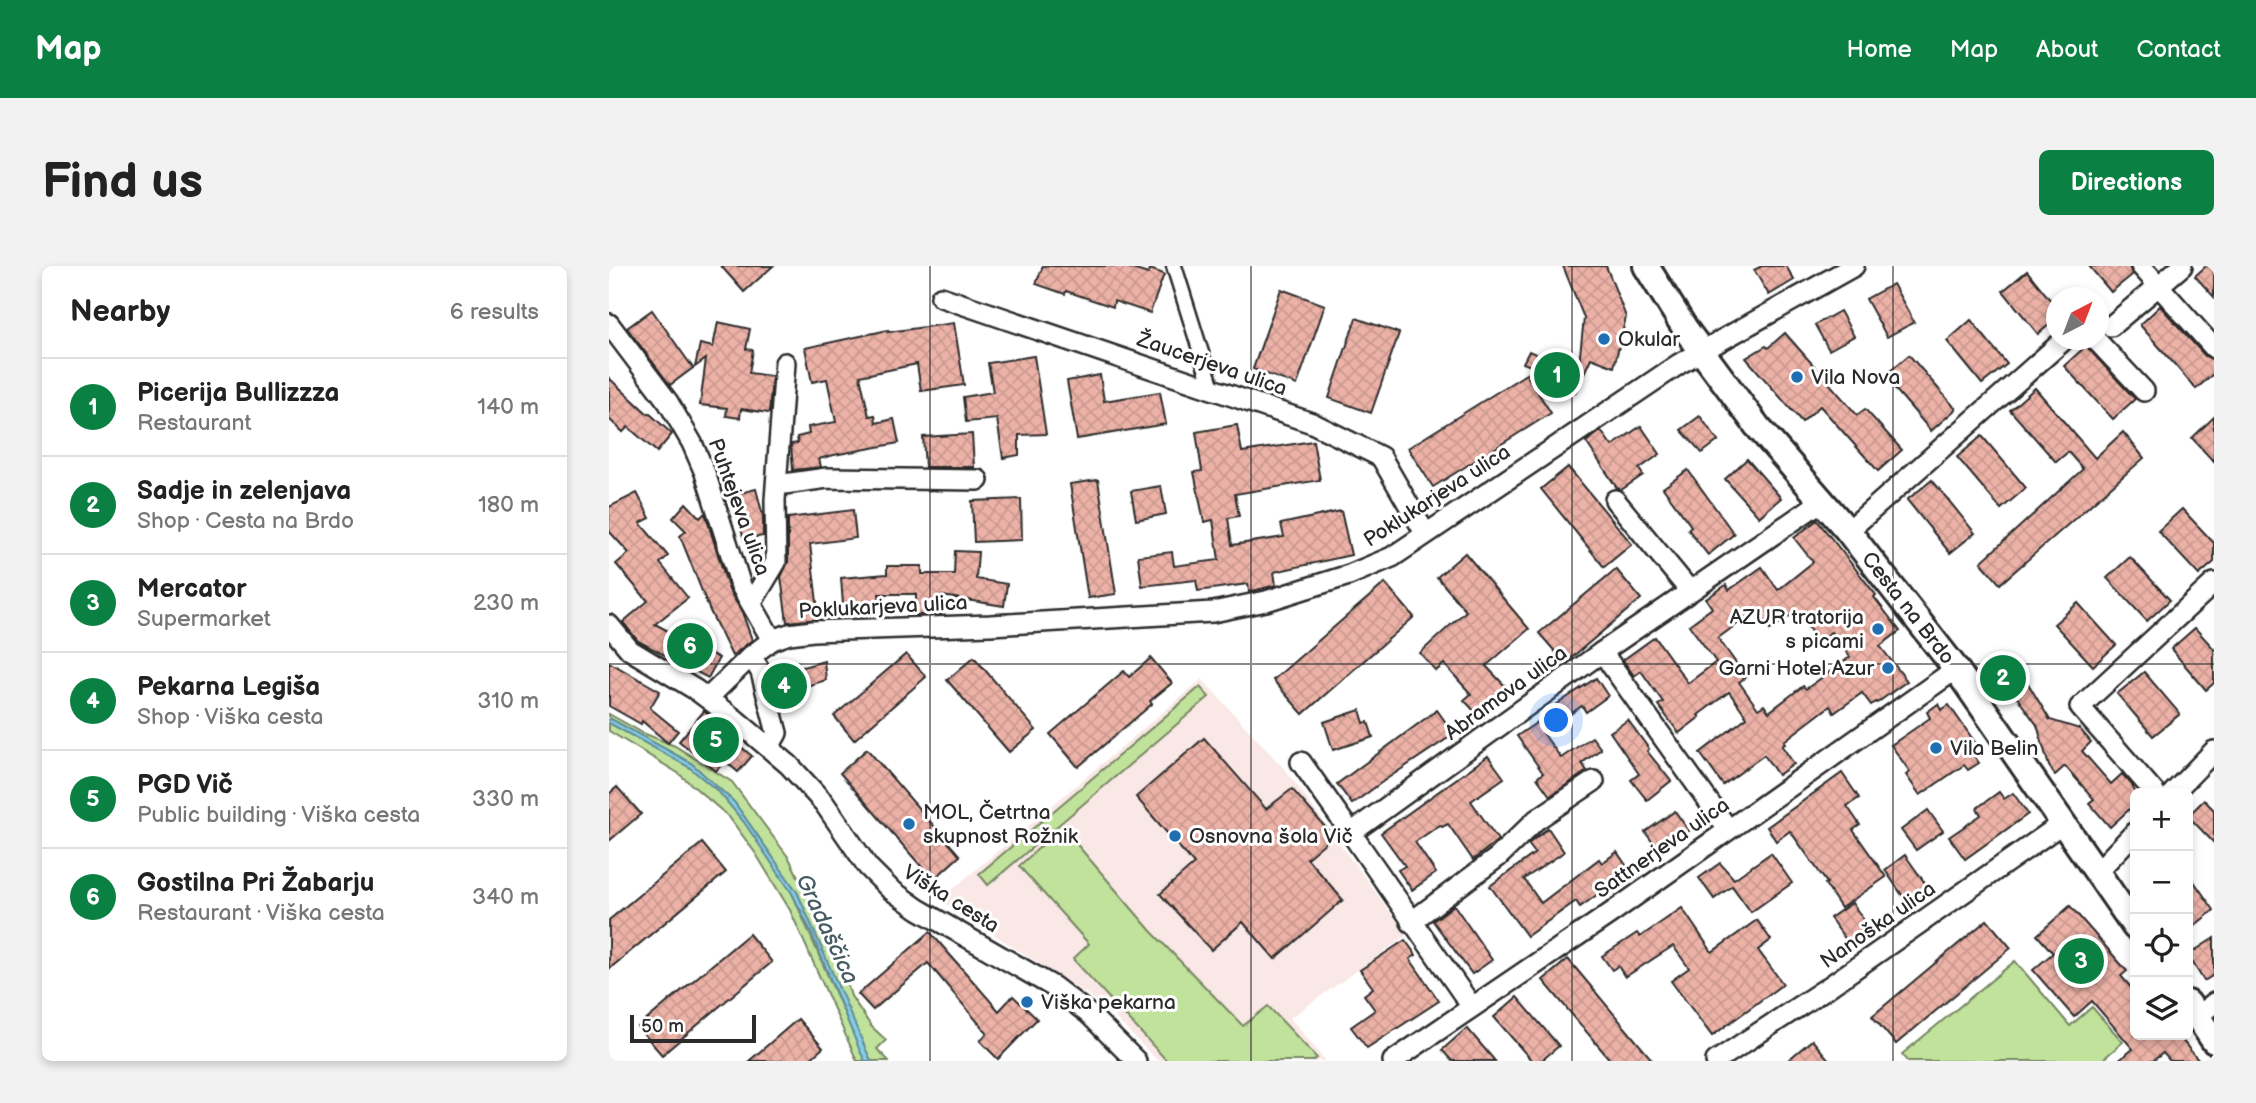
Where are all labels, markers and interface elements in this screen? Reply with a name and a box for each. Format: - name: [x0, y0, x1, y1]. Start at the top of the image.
- text: Map: [35, 29, 101, 69]
- text: Home: [1847, 35, 1912, 64]
- text: Map: [1950, 35, 1998, 64]
- text: About: [2036, 35, 2098, 64]
- text: Contact: [2136, 35, 2221, 64]
- button: Directions: [2039, 150, 2214, 215]
- text: Find us: [42, 153, 203, 212]
- north arrow: [2046, 287, 2109, 350]
- text: Nearby: [70, 294, 170, 330]
- text: 6 results: [450, 298, 539, 326]
- street label: Žaucerjeva ulica: [1133, 326, 1290, 401]
- place label: Okular: [1618, 327, 1680, 352]
- marker: Okular: [1596, 331, 1612, 347]
- pin: 1: [1534, 349, 1580, 401]
- place label: Vila Nova: [1811, 365, 1900, 390]
- marker: Vila Nova: [1789, 369, 1805, 385]
- text: Picerija Bullizzza: [137, 378, 339, 409]
- text: 1: [88, 393, 98, 421]
- text: 140 m: [477, 393, 539, 421]
- text: Restaurant: [137, 409, 251, 437]
- street label: Puhtejeva ulica: [703, 435, 775, 579]
- street label: Poklukarjeva ulica: [1359, 439, 1515, 553]
- text: Sadje in zelenjava: [137, 476, 351, 507]
- text: 2: [86, 491, 100, 519]
- text: 180 m: [478, 491, 539, 519]
- text: Shop · Cesta na Brdo: [137, 507, 354, 535]
- street label: Cesta na Brdo: [1856, 547, 1960, 669]
- text: Mercator: [137, 574, 247, 605]
- text: 3: [86, 589, 100, 617]
- text: 230 m: [473, 589, 539, 617]
- street label: Poklukarjeva ulica: [798, 590, 968, 624]
- text: Supermarket: [137, 605, 271, 633]
- place label: AZUR tratorija s picami: [1730, 605, 1864, 654]
- pin: 6: [667, 620, 713, 672]
- marker: AZUR tratorija s picami: [1870, 621, 1886, 637]
- street label: Abramova ulica: [1440, 640, 1572, 746]
- pin: 2: [1980, 652, 2026, 704]
- place label: Garni Hotel Azur: [1719, 656, 1874, 681]
- pin: 4: [761, 660, 807, 712]
- marker: Garni Hotel Azur: [1880, 660, 1896, 676]
- text: Pekarna Legiša: [137, 672, 320, 703]
- text: 4: [86, 687, 100, 715]
- text: 310 m: [477, 687, 539, 715]
- text: Shop · Viška cesta: [137, 703, 323, 731]
- your location: [1539, 703, 1573, 737]
- pin: 5: [693, 714, 739, 766]
- place label: Vila Belin: [1950, 736, 2038, 761]
- marker: Vila Belin: [1928, 740, 1944, 756]
- text: PGD Vič: [137, 770, 233, 801]
- text: 5: [86, 785, 100, 813]
- text: 330 m: [472, 785, 539, 813]
- map controls: [2130, 788, 2193, 1040]
- button: +: [2130, 788, 2193, 851]
- street label: Sattnerjeva ulica: [1590, 792, 1734, 904]
- place label: MOL, Četrtna skupnost Rožnik: [923, 799, 1079, 849]
- text: Public building · Viška cesta: [137, 801, 420, 829]
- marker: MOL, Četrtna skupnost Rožnik: [901, 816, 917, 832]
- place label: Osnovna šola Vič: [1189, 824, 1353, 849]
- marker: Osnovna šola Vič: [1167, 828, 1183, 844]
- button: −: [2130, 851, 2193, 914]
- street label: Viška cesta: [898, 860, 1004, 938]
- text: Gostilna Pri Žabarju: [137, 868, 374, 899]
- water label: Gradaščica: [789, 870, 865, 988]
- street label: Nanoška ulica: [1816, 876, 1940, 974]
- text: 6: [86, 883, 100, 911]
- text: 340 m: [472, 883, 539, 911]
- text: Restaurant · Viška cesta: [137, 899, 385, 927]
- button: locate: [2130, 914, 2193, 977]
- pin: 3: [2058, 935, 2104, 987]
- button: layers: [2130, 977, 2193, 1040]
- place label: Viška pekarna: [1041, 990, 1176, 1015]
- marker: Viška pekarna: [1019, 994, 1035, 1010]
- scale bar: [630, 1012, 756, 1044]
- text: 50 m: [641, 1015, 684, 1038]

